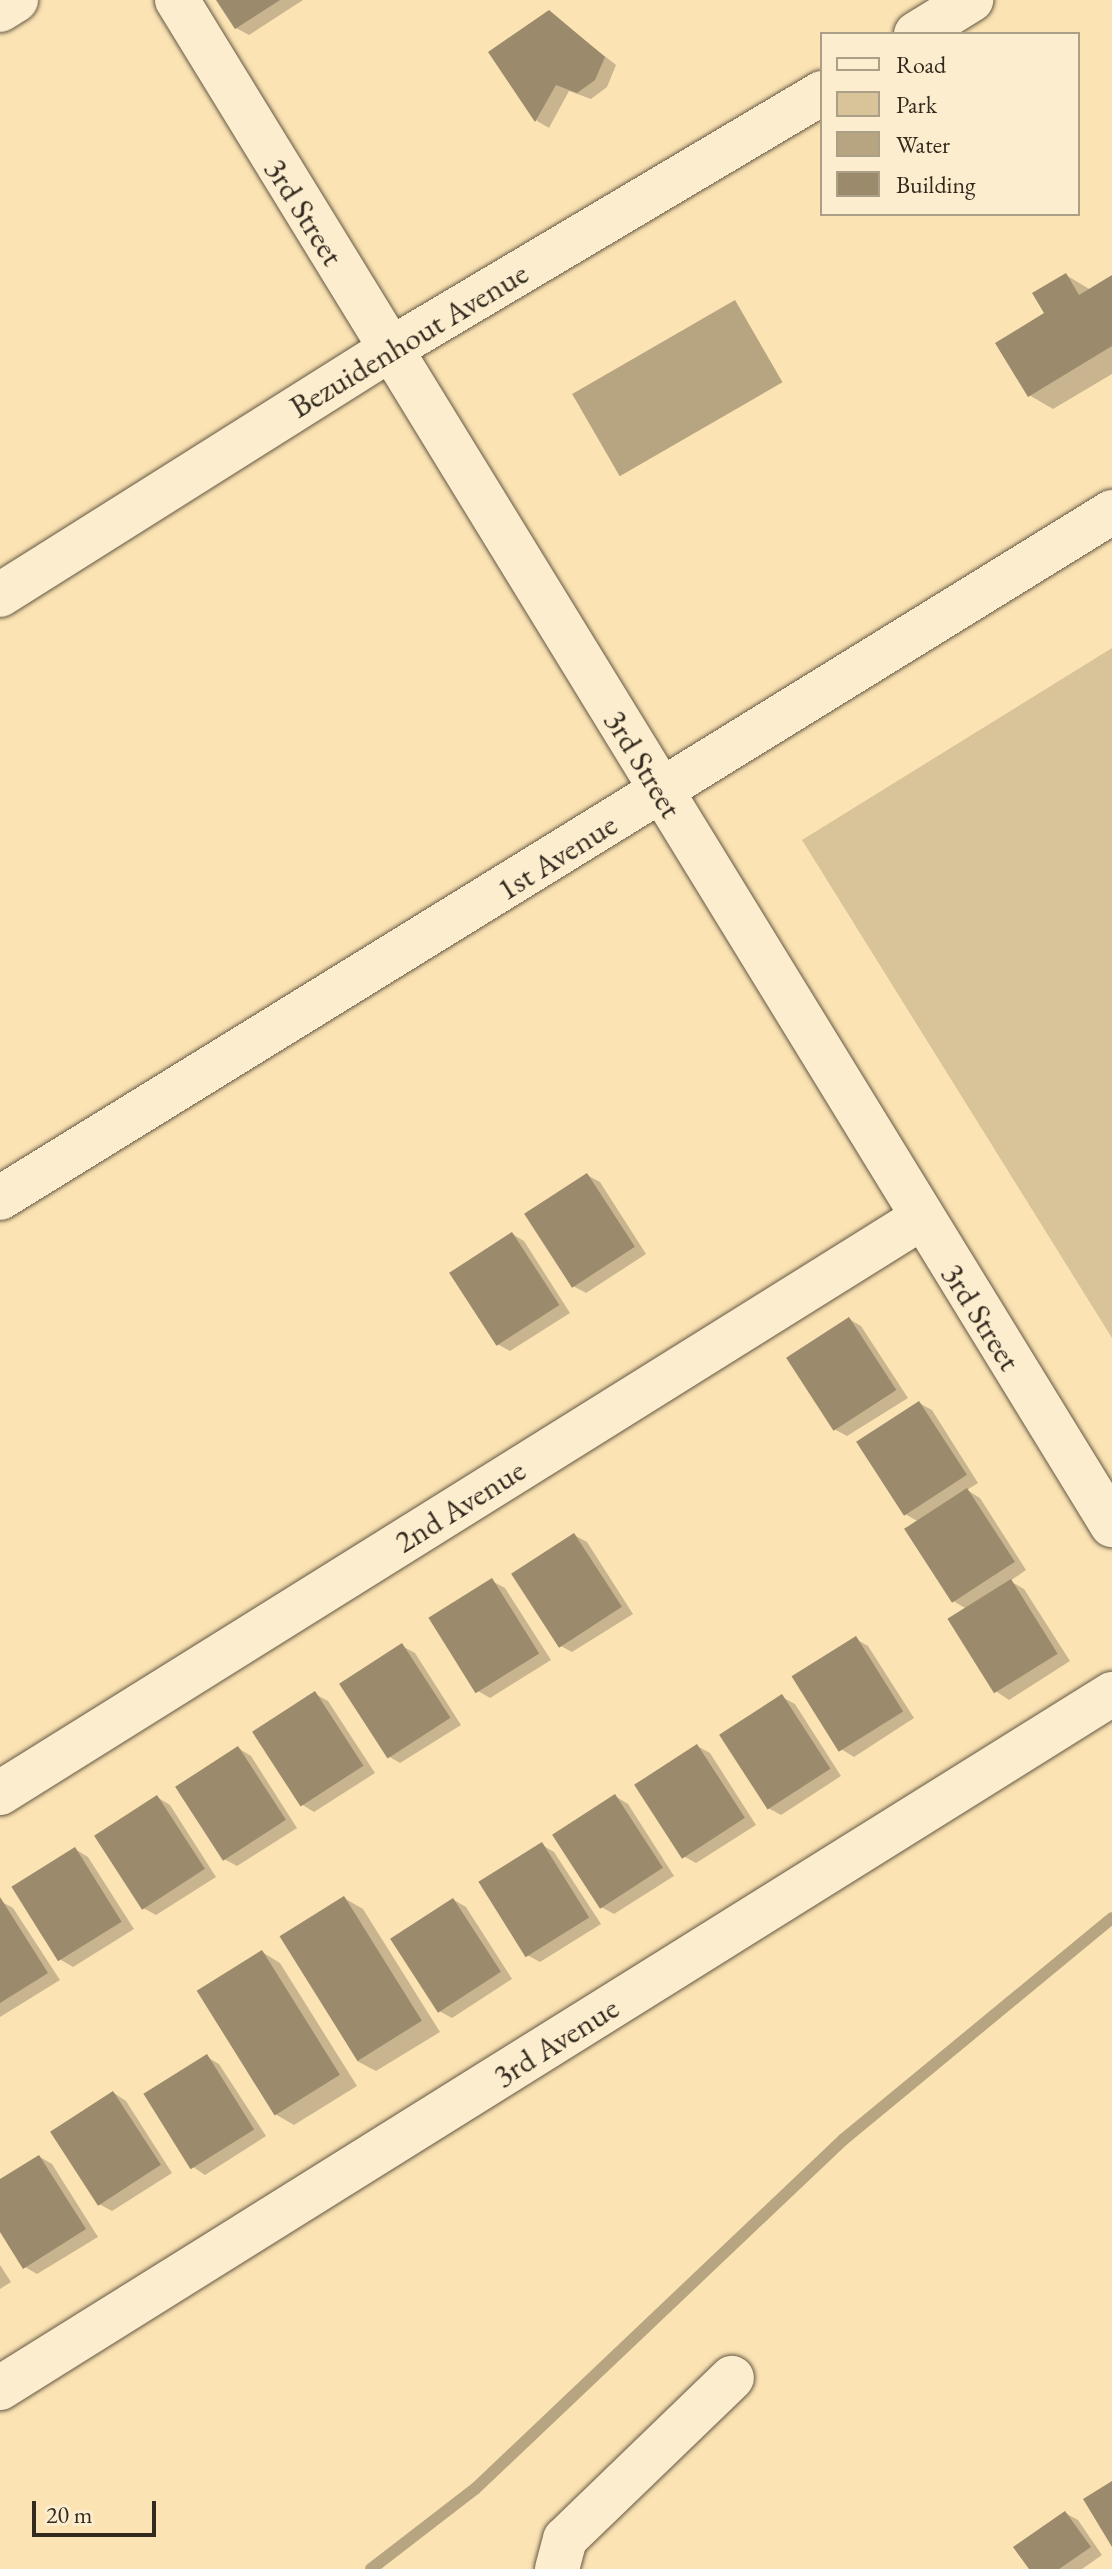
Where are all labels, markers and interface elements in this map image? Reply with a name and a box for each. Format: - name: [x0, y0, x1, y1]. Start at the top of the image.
- legend: [820, 32, 1080, 216]
- text: Road: [896, 49, 946, 80]
- text: Park: [896, 89, 937, 120]
- text: Water: [896, 129, 950, 160]
- street label: 3rd Street: [256, 151, 352, 273]
- text: Building: [896, 169, 976, 200]
- street label: Bezuidenhout Avenue: [283, 254, 535, 426]
- street label: 3rd Street: [596, 703, 690, 825]
- street label: 1st Avenue: [490, 805, 624, 909]
- street label: 3rd Street: [933, 1256, 1029, 1378]
- street label: 2nd Avenue: [388, 1451, 532, 1561]
- street label: 3rd Avenue: [486, 1988, 626, 2096]
- scale bar: [36, 2485, 160, 2535]
- text: 20 m: [46, 2499, 93, 2530]

